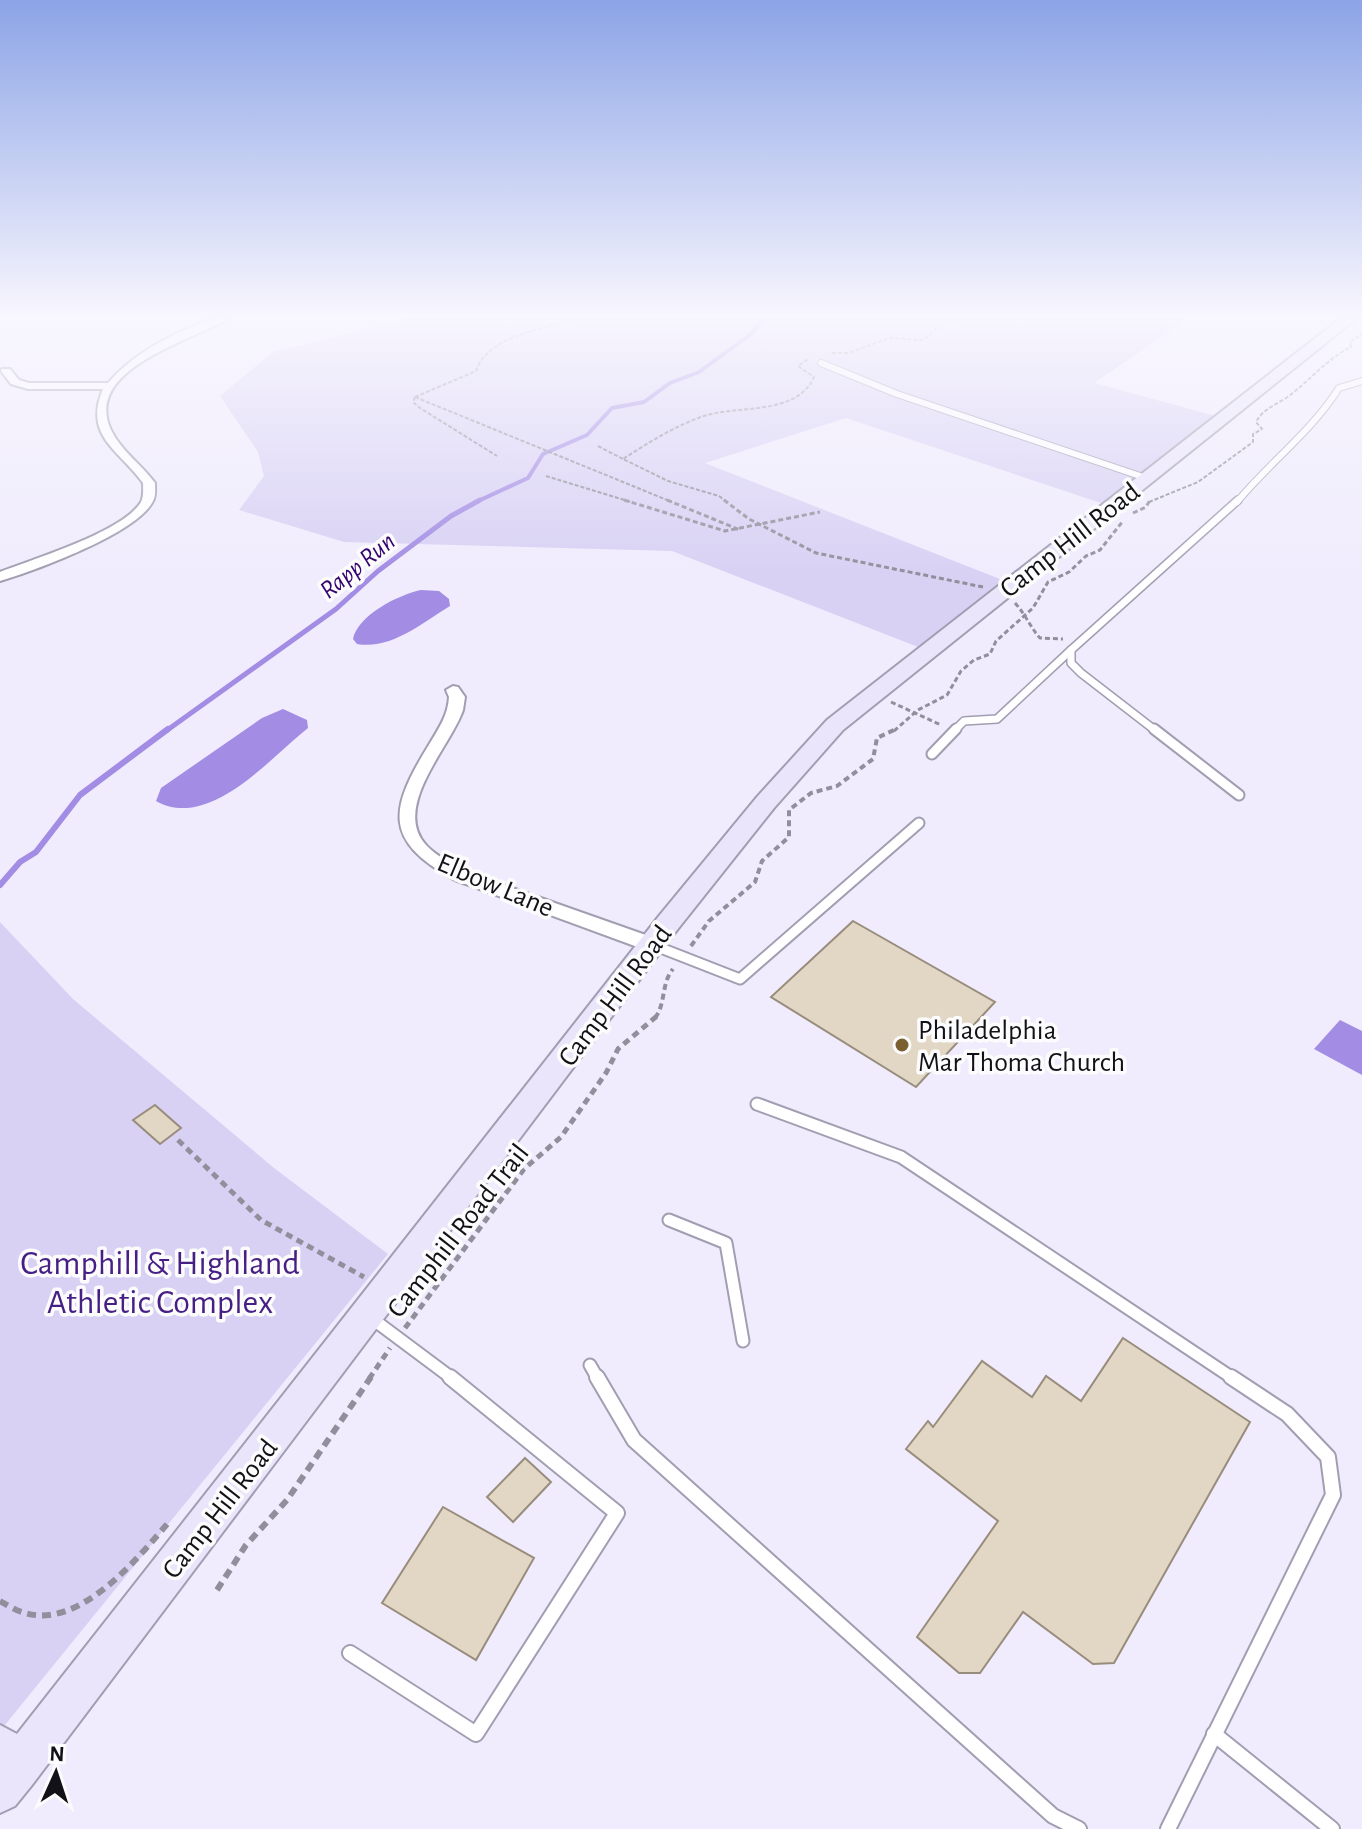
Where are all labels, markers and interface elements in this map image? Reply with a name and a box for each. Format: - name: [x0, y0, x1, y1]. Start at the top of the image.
- street label: Camp Hill Road: [995, 478, 1145, 603]
- water label: Rapp Run: [315, 528, 400, 604]
- street label: Elbow Lane: [433, 849, 557, 923]
- street label: Camp Hill Road: [554, 920, 677, 1072]
- place label: Philadelphia Mar Thoma Church: [918, 1017, 1125, 1077]
- marker: Philadelphia Mar Thoma Church: [893, 1036, 911, 1054]
- street label: Camphill Road Trail: [383, 1139, 535, 1323]
- park label: Camphill & Highland Athletic Complex: [20, 1247, 300, 1320]
- street label: Camp Hill Road: [158, 1434, 283, 1584]
- north arrow: [16, 1733, 96, 1813]
- text: N: [49, 1743, 65, 1765]

